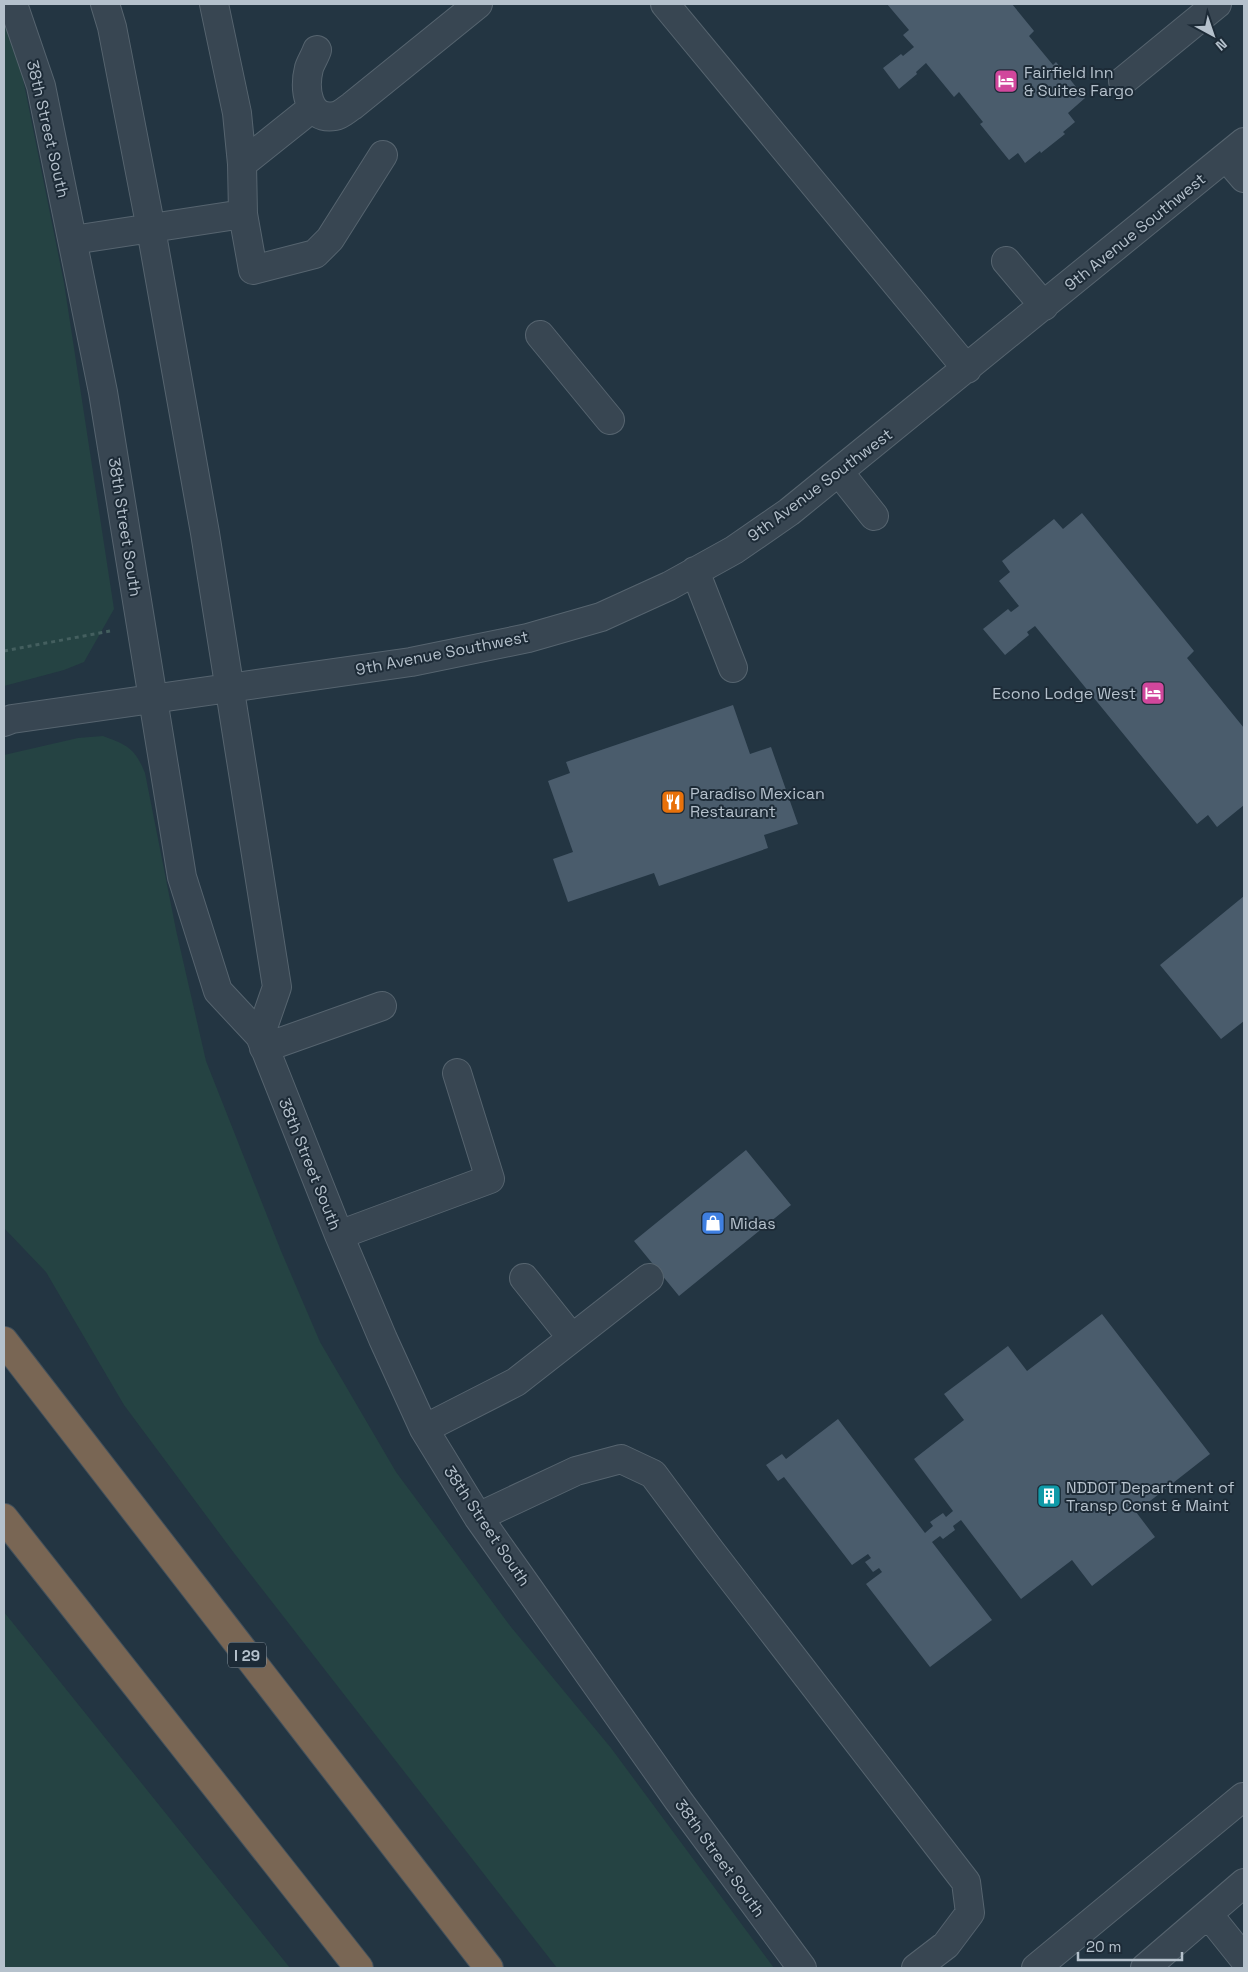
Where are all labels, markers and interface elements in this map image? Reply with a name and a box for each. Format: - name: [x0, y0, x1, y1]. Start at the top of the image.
- north arrow: [1188, 10, 1238, 60]
- text: N: [1212, 35, 1231, 55]
- street label: 38th Street South: [22, 58, 74, 200]
- place label: Fairfield Inn & Suites Fargo: [1024, 62, 1134, 101]
- hotel icon: Fairfield Inn & Suites Fargo: [993, 68, 1019, 94]
- street label: 9th Avenue Southwest: [1060, 169, 1210, 295]
- street label: 9th Avenue Southwest: [743, 424, 897, 546]
- street label: 38th Street South: [104, 456, 146, 598]
- street label: 9th Avenue Southwest: [354, 626, 530, 680]
- hotel icon: Econo Lodge West: [1140, 680, 1166, 706]
- place label: Econo Lodge West: [992, 683, 1136, 704]
- place label: Paradiso Mexican Restaurant: [690, 783, 825, 822]
- restaurant icon: Paradiso Mexican Restaurant: [660, 789, 686, 815]
- street label: 38th Street South: [274, 1095, 346, 1233]
- shop icon: Midas: [700, 1210, 726, 1236]
- place label: Midas: [730, 1213, 776, 1234]
- street label: 38th Street South: [439, 1462, 535, 1590]
- place label: NDDOT Department of Transp Const & Maint: [1066, 1477, 1235, 1516]
- building icon: NDDOT Department of Transp Const & Maint: [1036, 1483, 1062, 1509]
- road number: I 29: [228, 1642, 266, 1668]
- street label: 38th Street South: [670, 1795, 770, 1921]
- scale bar: [1078, 1930, 1182, 1962]
- text: 20 m: [1086, 1937, 1121, 1956]

